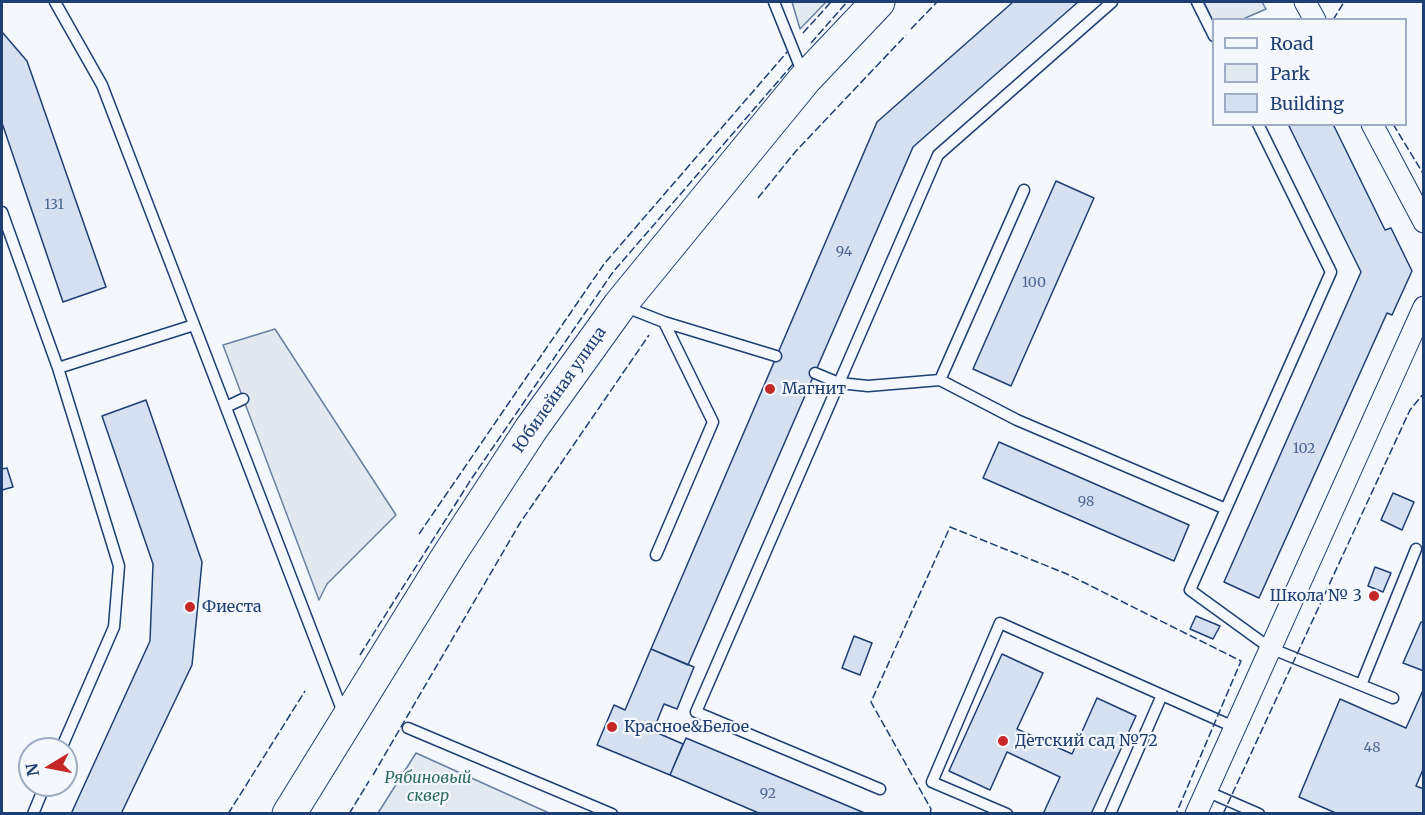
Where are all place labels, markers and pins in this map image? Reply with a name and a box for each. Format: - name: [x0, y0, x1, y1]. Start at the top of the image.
- place label: Магнит: [782, 379, 846, 399]
- marker: Магнит: [763, 382, 777, 396]
- place label: Школа № 3: [1270, 586, 1362, 606]
- marker: Школа № 3: [1367, 589, 1381, 603]
- place label: Фиеста: [202, 597, 262, 617]
- marker: Фиеста: [183, 600, 197, 614]
- place label: Красное&Белое: [624, 717, 749, 737]
- marker: Красное&Белое: [605, 720, 619, 734]
- place label: Детский сад №72: [1015, 731, 1158, 751]
- marker: Детский сад №72: [996, 734, 1010, 748]

